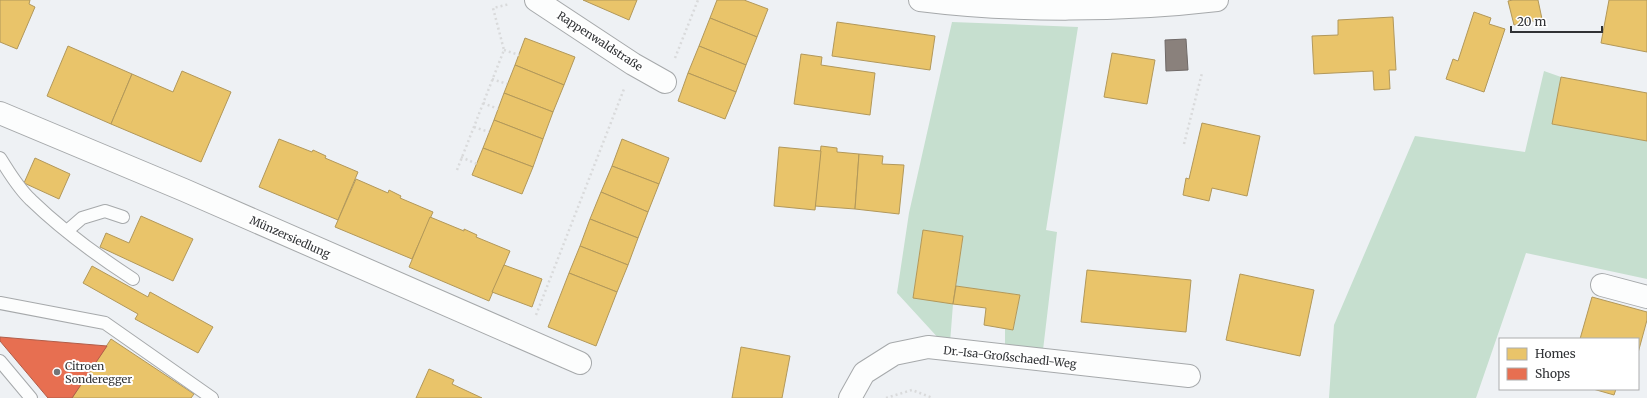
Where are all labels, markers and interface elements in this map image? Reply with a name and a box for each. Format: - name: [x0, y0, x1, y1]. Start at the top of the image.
- street label: Rappenwaldstraße: [555, 8, 646, 74]
- scale bar: [1511, 8, 1602, 34]
- text: 20 m: [1517, 14, 1546, 29]
- street label: Münzersiedlung: [248, 213, 333, 261]
- legend: [1499, 338, 1639, 390]
- street label: Dr.-Isa-Großschaedl-Weg: [943, 343, 1078, 371]
- text: Homes: [1535, 346, 1576, 361]
- place label: Citroen Sonderegger: [65, 359, 132, 386]
- text: Shops: [1535, 366, 1570, 381]
- marker: Citroen Sonderegger: [52, 367, 62, 377]

